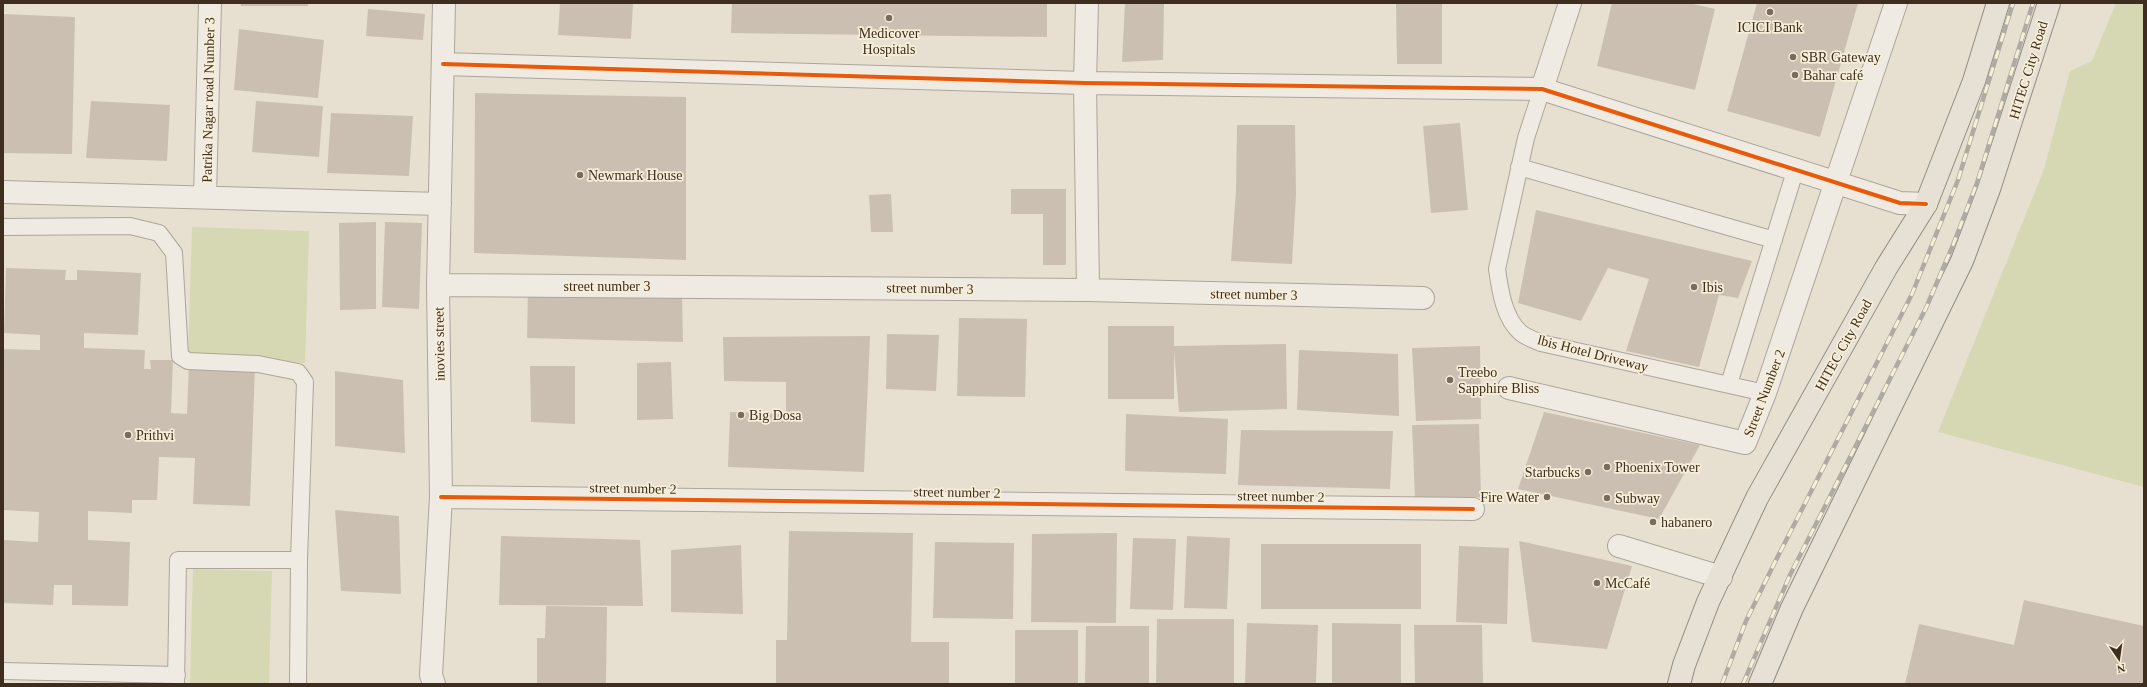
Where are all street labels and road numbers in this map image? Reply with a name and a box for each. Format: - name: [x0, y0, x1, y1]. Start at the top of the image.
- street label: Patrika Nagar road Number 3: [200, 17, 217, 183]
- street label: HITEC City Road: [2006, 19, 2051, 121]
- street label: street number 3: [563, 279, 651, 294]
- street label: street number 3: [886, 280, 974, 297]
- street label: street number 3: [1210, 286, 1298, 303]
- street label: HITEC City Road: [1812, 297, 1875, 393]
- street label: inovies street: [431, 307, 448, 381]
- street label: lbis Hotel Driveway: [1536, 332, 1650, 374]
- street label: Street Number 2: [1741, 347, 1788, 439]
- street label: street number 2: [589, 480, 677, 497]
- street label: street number 2: [913, 484, 1001, 501]
- street label: street number 2: [1237, 488, 1325, 505]

